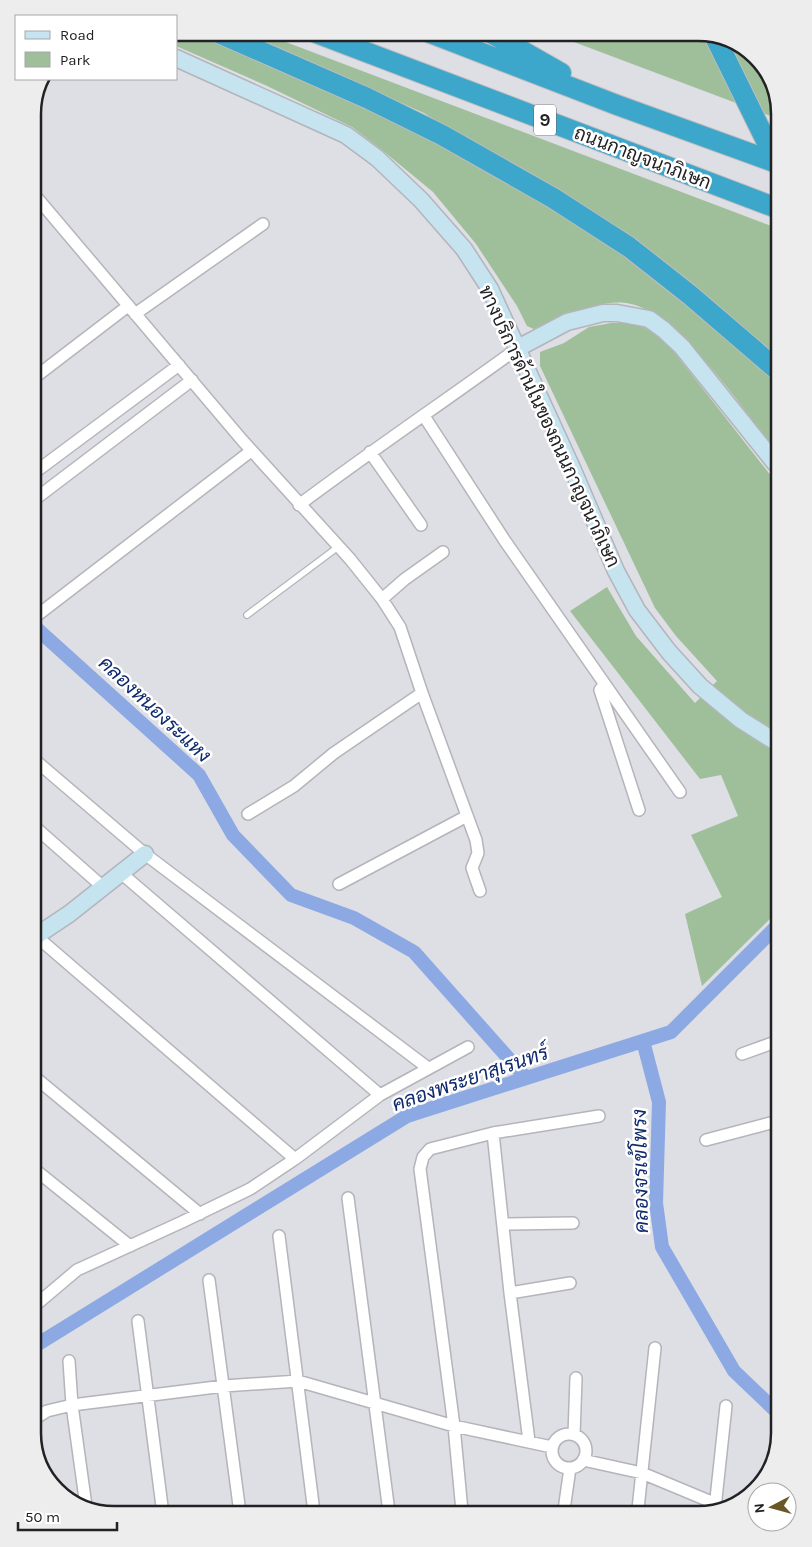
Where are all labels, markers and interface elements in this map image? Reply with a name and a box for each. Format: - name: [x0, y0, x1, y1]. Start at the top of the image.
- legend: [15, 15, 178, 80]
- text: Road: [60, 26, 95, 44]
- text: Park: [60, 51, 90, 69]
- road number: 9: [534, 104, 556, 136]
- street label: ถนนกาญจนาภิเษก: [571, 122, 714, 194]
- street label: ทางบริการด้านในของถนนกาญจนาภิเษก: [474, 281, 626, 571]
- water label: คลองหนองระแหง: [94, 652, 215, 767]
- water label: คลองพระยาสุเรนทร์: [388, 1037, 555, 1118]
- water label: คลองจรเข้โพรง: [626, 1109, 653, 1233]
- north arrow: [747, 1482, 797, 1532]
- scale bar: [18, 1500, 116, 1532]
- text: N: [751, 1502, 769, 1514]
- text: 50 m: [25, 1508, 60, 1526]

